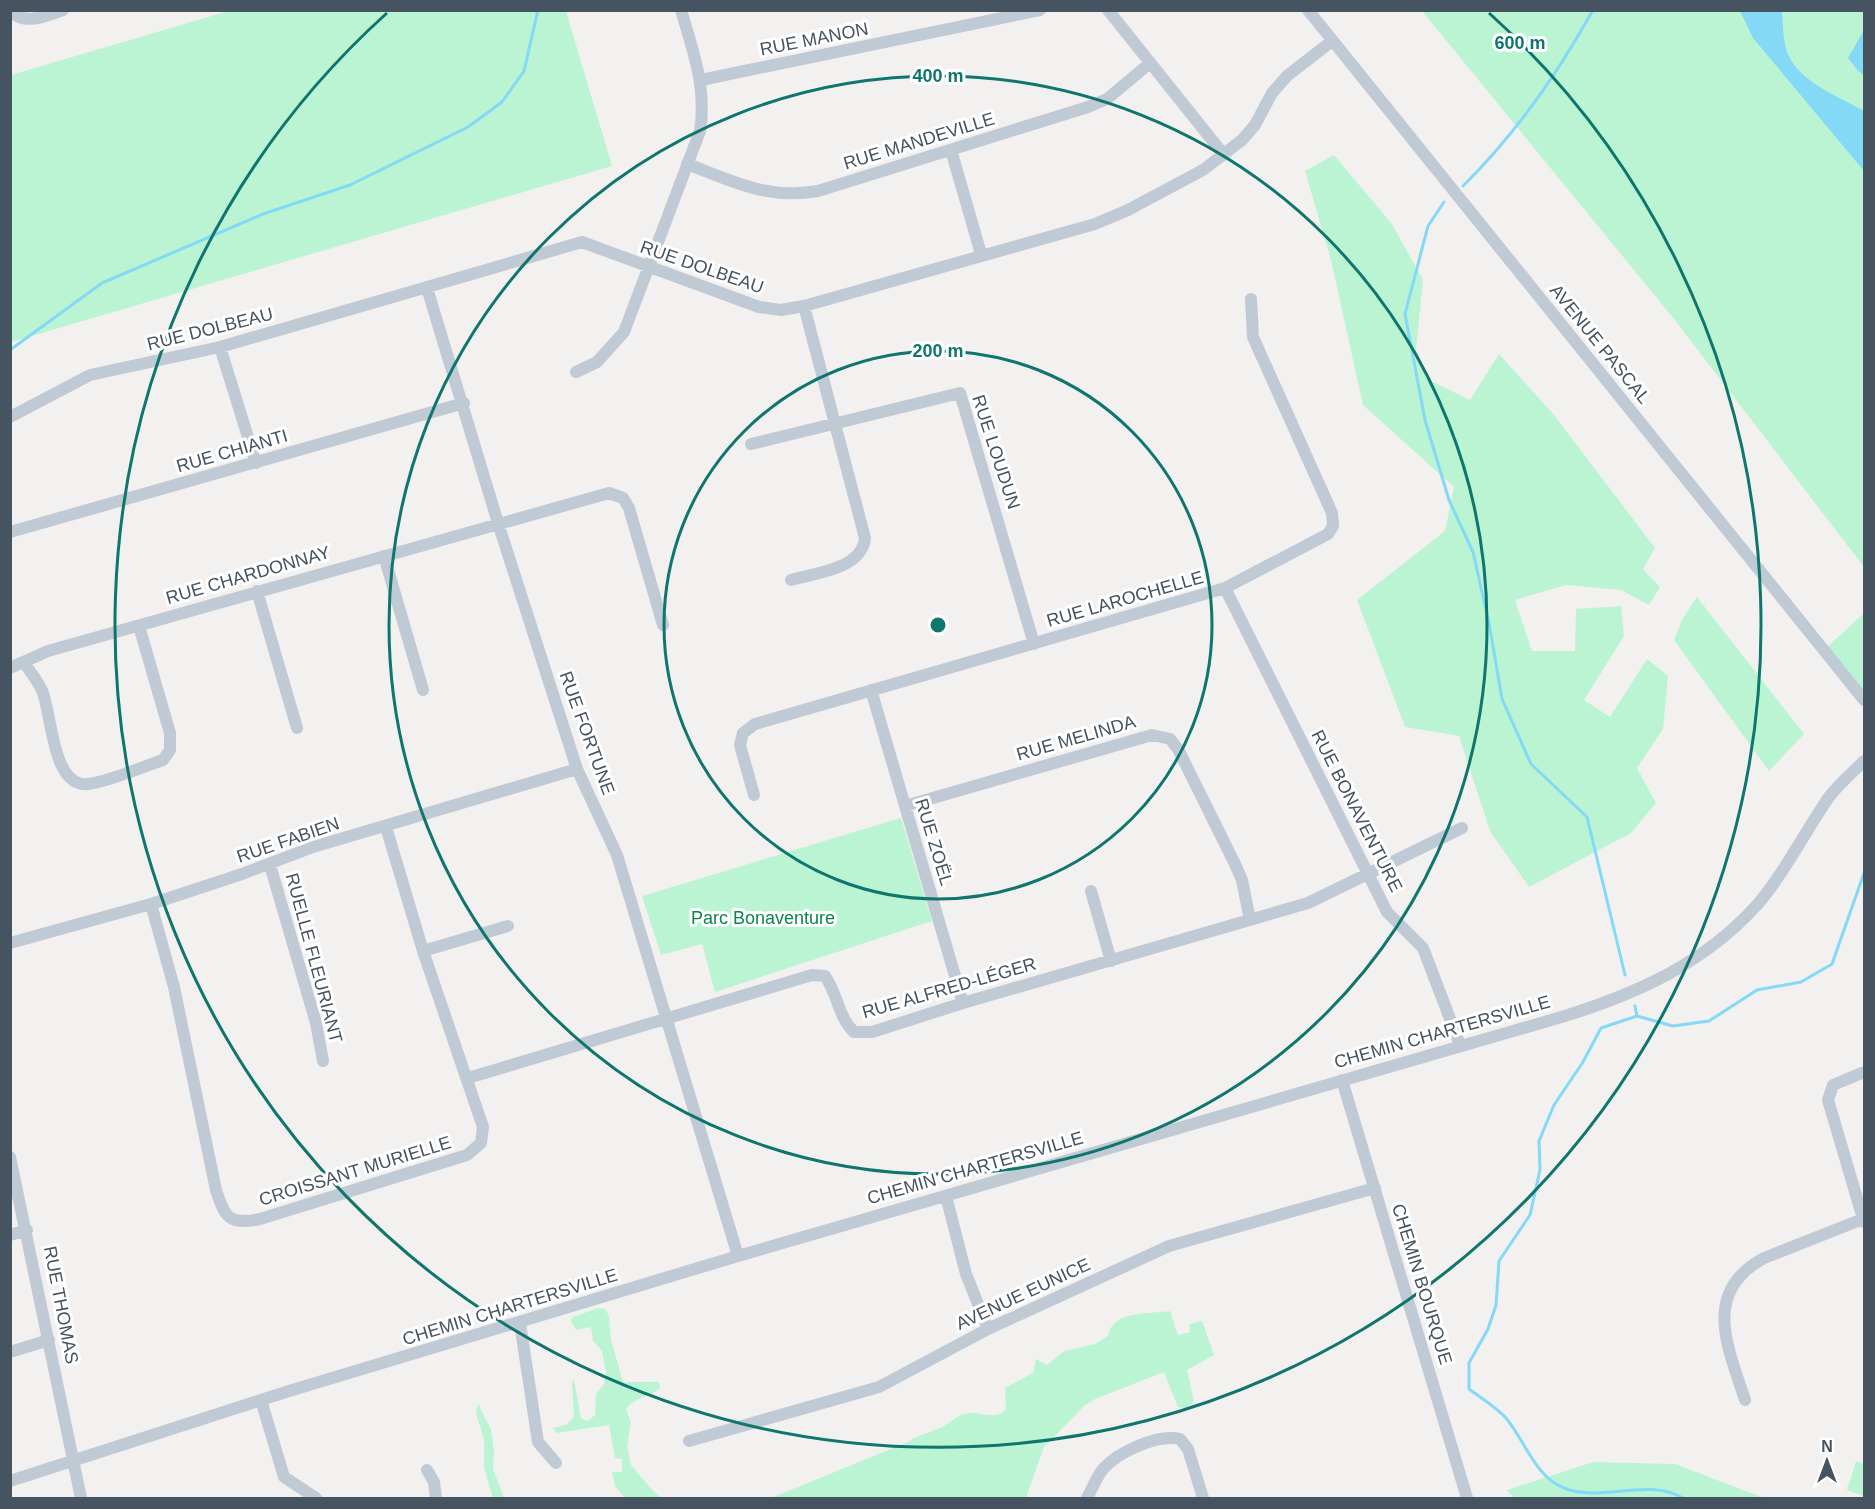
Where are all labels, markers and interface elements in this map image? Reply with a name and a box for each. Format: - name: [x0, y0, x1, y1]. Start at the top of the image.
- street label: RUE MANON: [758, 19, 870, 59]
- text: 600 m: [1494, 33, 1546, 53]
- text: 400 m: [912, 66, 964, 86]
- street label: RUE MANDEVILLE: [841, 108, 997, 174]
- street label: RUE DOLBEAU: [638, 237, 766, 297]
- street label: AVENUE PASCAL: [1546, 280, 1654, 408]
- street label: RUE DOLBEAU: [145, 304, 275, 354]
- text: 200 m: [912, 341, 964, 361]
- street label: RUE LOUDUN: [968, 392, 1024, 512]
- street label: RUE CHIANTI: [174, 426, 290, 476]
- street label: RUE CHARDONNAY: [164, 542, 332, 608]
- street label: RUE LAROCHELLE: [1044, 567, 1206, 631]
- centre of rings: [928, 615, 948, 635]
- street label: RUE FORTUNE: [555, 669, 619, 797]
- street label: RUE MELINDA: [1014, 711, 1138, 765]
- street label: RUE BONAVENTURE: [1308, 727, 1406, 895]
- street label: RUE ZOËL: [911, 796, 957, 888]
- street label: RUE FABIEN: [234, 813, 342, 867]
- street label: RUELLE FLEURIANT: [282, 871, 346, 1045]
- park label: Parc Bonaventure: [691, 908, 835, 928]
- street label: RUE ALFRED-LÉGER: [860, 954, 1038, 1022]
- street label: CHEMIN CHARTERSVILLE: [1332, 992, 1552, 1072]
- street label: CHEMIN CHARTERSVILLE: [865, 1128, 1085, 1208]
- street label: CROISSANT MURIELLE: [257, 1132, 453, 1210]
- street label: CHEMIN BOURQUE: [1388, 1201, 1456, 1367]
- street label: RUE THOMAS: [40, 1244, 82, 1366]
- street label: AVENUE EUNICE: [953, 1254, 1093, 1334]
- street label: CHEMIN CHARTERSVILLE: [400, 1265, 620, 1349]
- north arrow: [1797, 1431, 1857, 1491]
- text: N: [1821, 1438, 1833, 1455]

